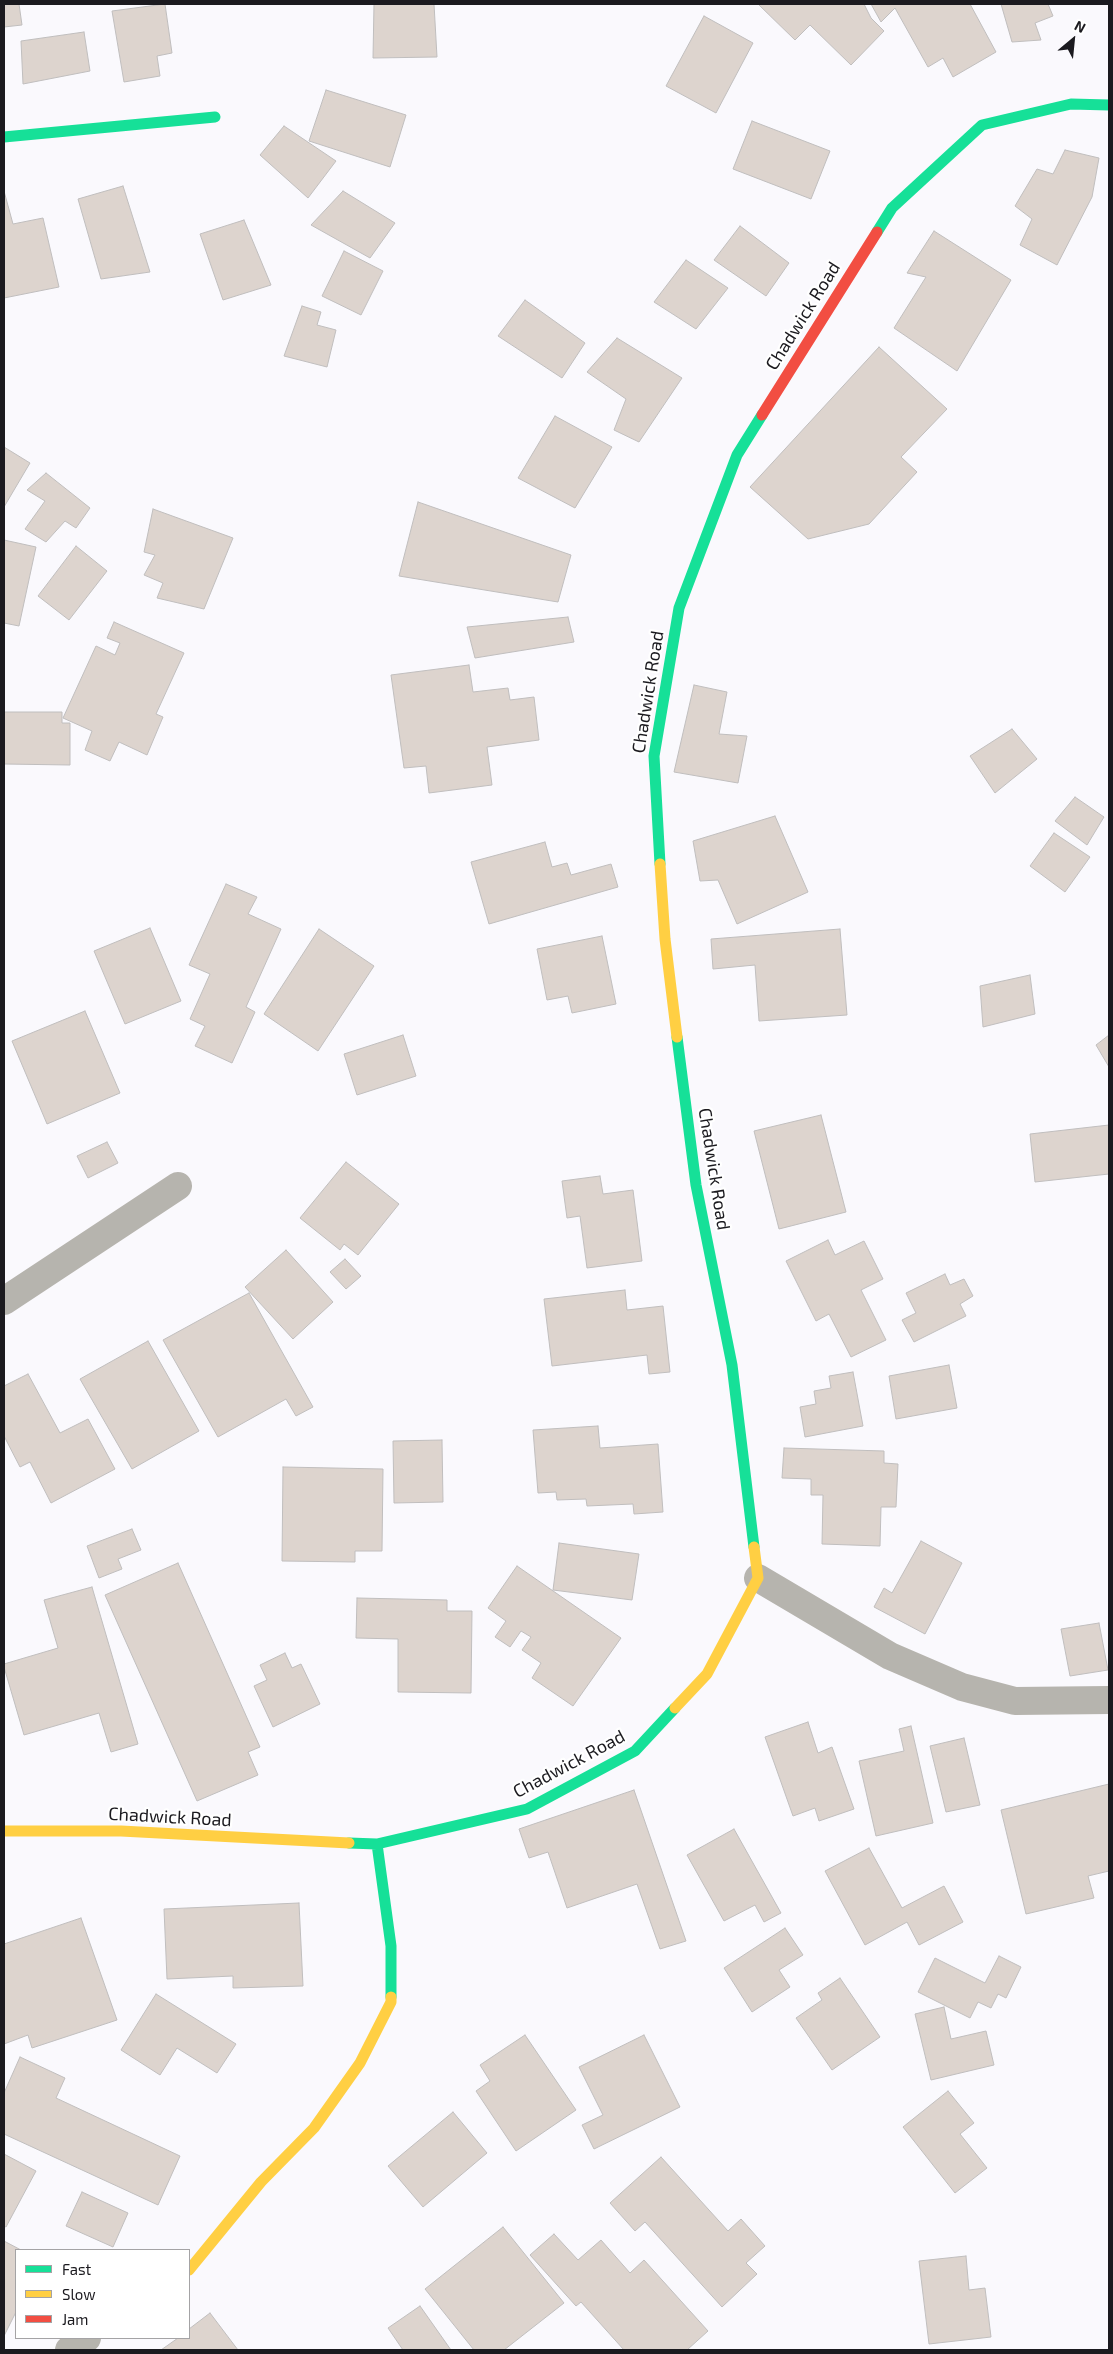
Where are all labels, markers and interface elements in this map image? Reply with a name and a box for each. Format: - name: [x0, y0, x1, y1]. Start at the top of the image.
- north arrow: [1048, 15, 1098, 65]
- text: N: [1072, 16, 1089, 36]
- street label: Chadwick Road: [761, 258, 845, 374]
- street label: Chadwick Road: [628, 629, 668, 755]
- street label: Chadwick Road: [694, 1106, 734, 1232]
- street label: Chadwick Road: [509, 1725, 629, 1803]
- street label: Chadwick Road: [108, 1803, 232, 1831]
- legend: [15, 2249, 190, 2339]
- text: Fast: [62, 2260, 91, 2278]
- text: Slow: [62, 2285, 96, 2303]
- text: Jam: [62, 2310, 88, 2328]

